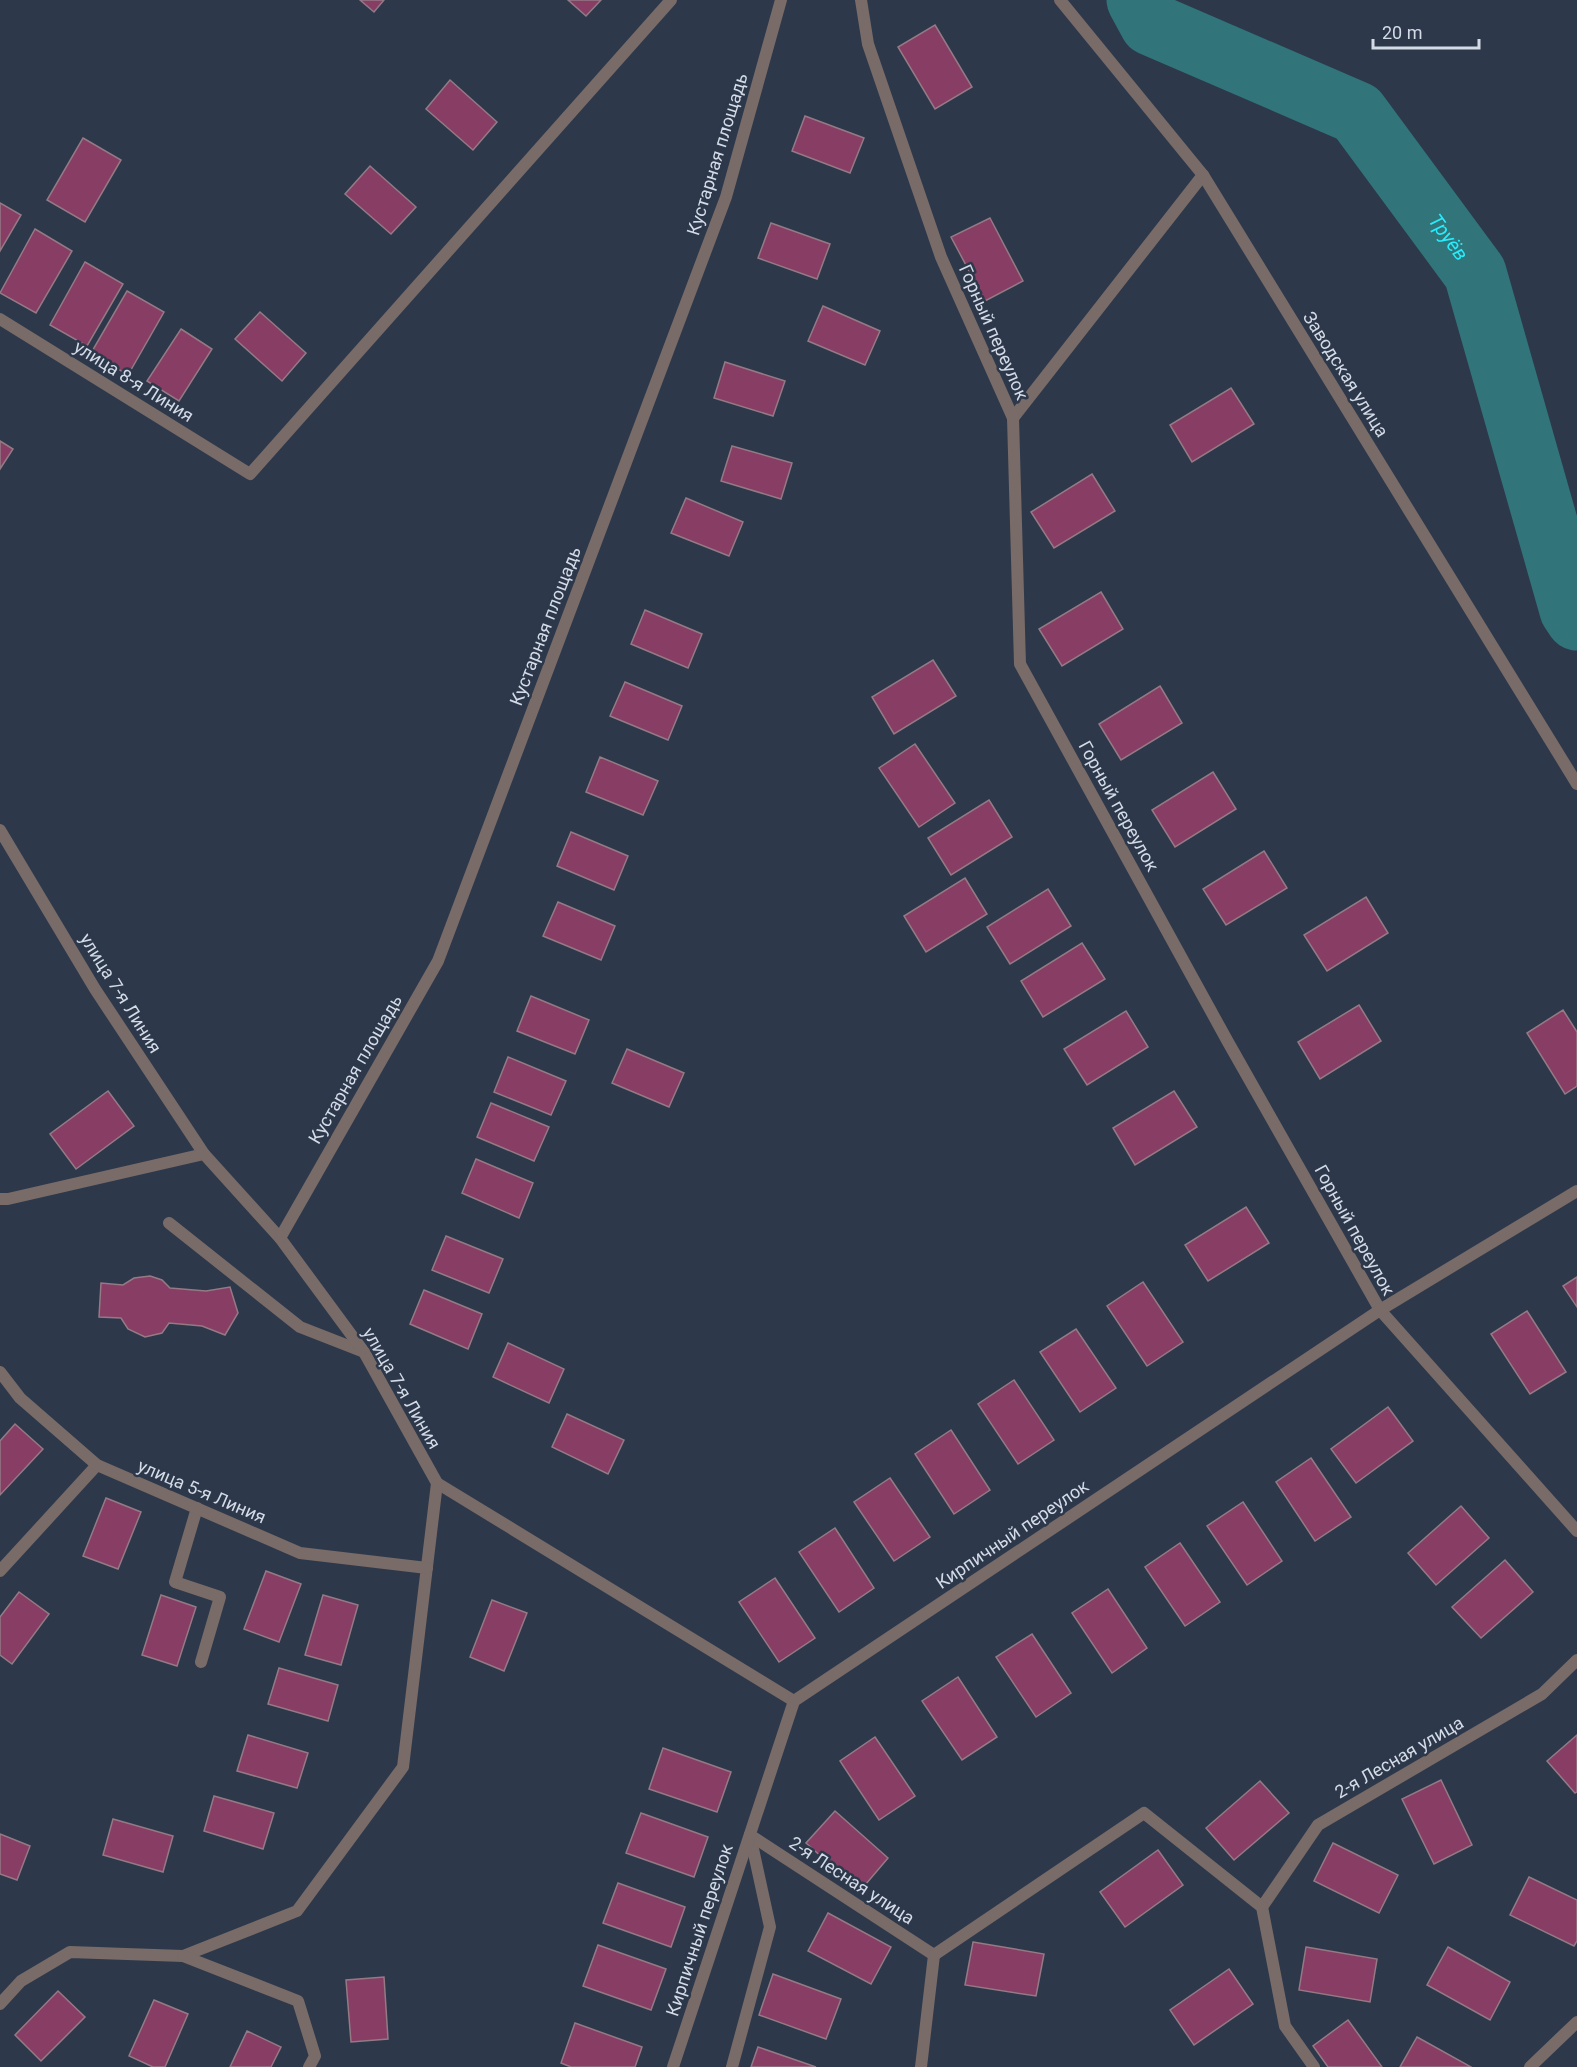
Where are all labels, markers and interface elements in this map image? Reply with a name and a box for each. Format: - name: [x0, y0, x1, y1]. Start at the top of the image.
- scale bar: [1373, 12, 1480, 50]
- text: 20 m: [1382, 22, 1422, 43]
- street label: Кустарная площадь: [682, 70, 752, 238]
- water label: Труёв: [1424, 209, 1474, 265]
- street label: Горный переулок: [955, 261, 1033, 403]
- street label: Заводская улица: [1299, 307, 1393, 441]
- street label: улица 8-я Линия: [70, 336, 198, 426]
- street label: Кустарная площадь: [505, 544, 585, 708]
- street label: Горный переулок: [1074, 737, 1164, 875]
- street label: улица 7-я Линия: [76, 929, 166, 1057]
- street label: Кустарная площадь: [304, 991, 406, 1147]
- street label: Горный переулок: [1310, 1161, 1400, 1299]
- street label: улица 7-я Линия: [359, 1323, 445, 1453]
- street label: улица 5-я Линия: [135, 1455, 269, 1527]
- street label: Кирпичный переулок: [932, 1475, 1093, 1593]
- street label: 2-я Лесная улица: [1331, 1712, 1467, 1802]
- street label: 2-я Лесная улица: [785, 1832, 919, 1928]
- street label: Кирпичный переулок: [661, 1841, 737, 2019]

